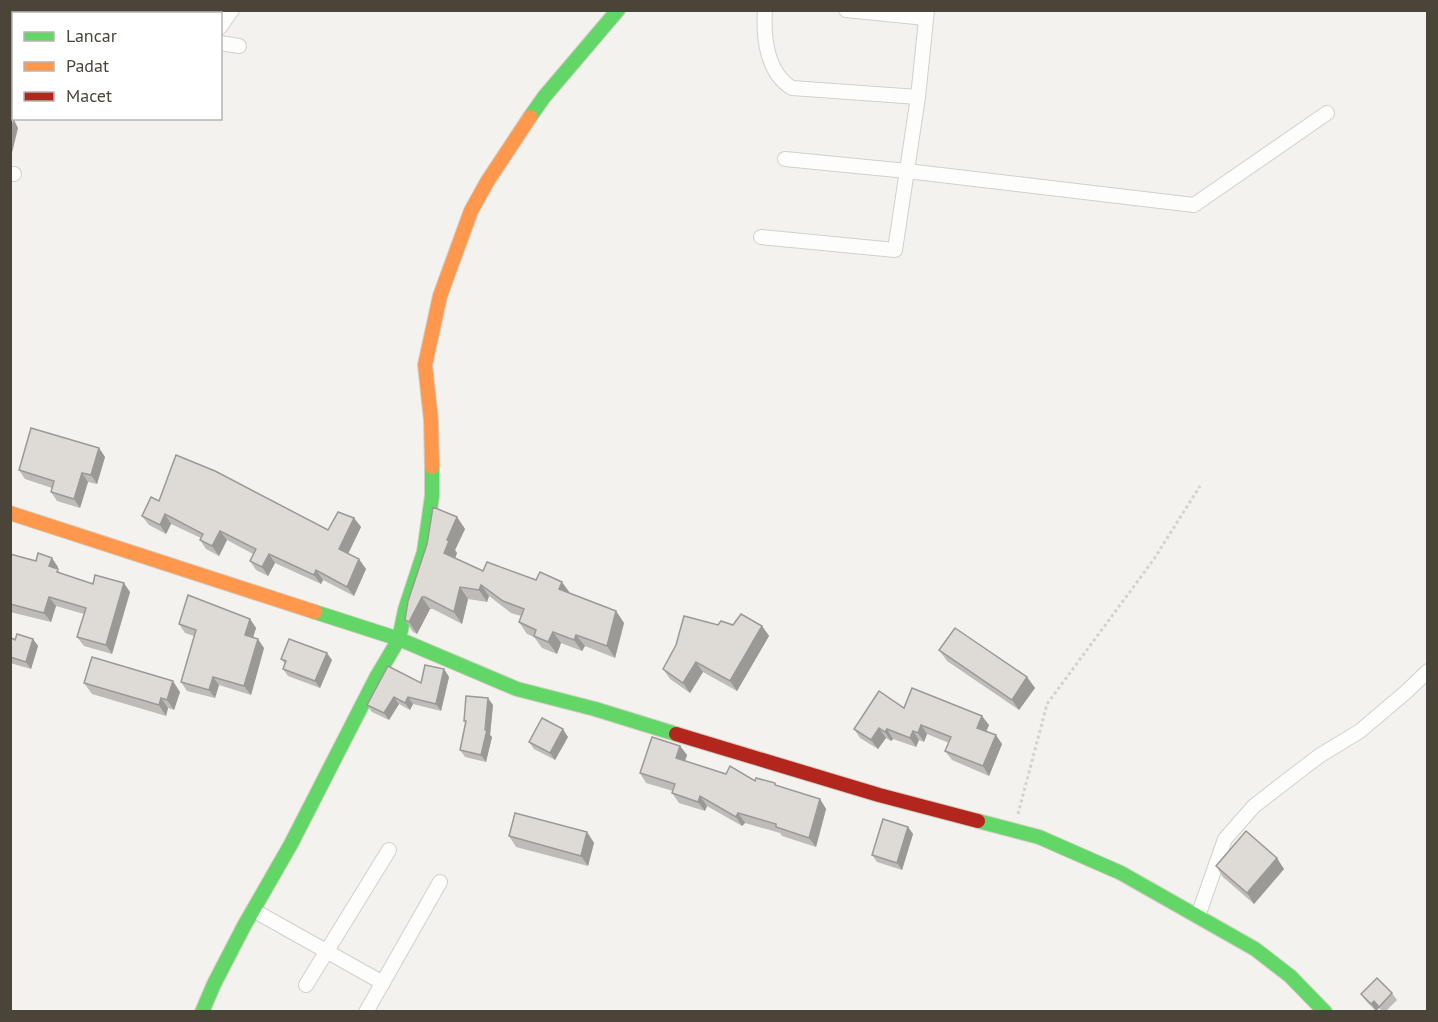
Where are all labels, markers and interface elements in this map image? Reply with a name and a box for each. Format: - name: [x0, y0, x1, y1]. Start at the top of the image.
- legend: [12, 12, 222, 120]
- text: Lancar: [66, 24, 117, 47]
- text: Padat: [66, 54, 109, 77]
- text: Macet: [66, 84, 112, 107]

